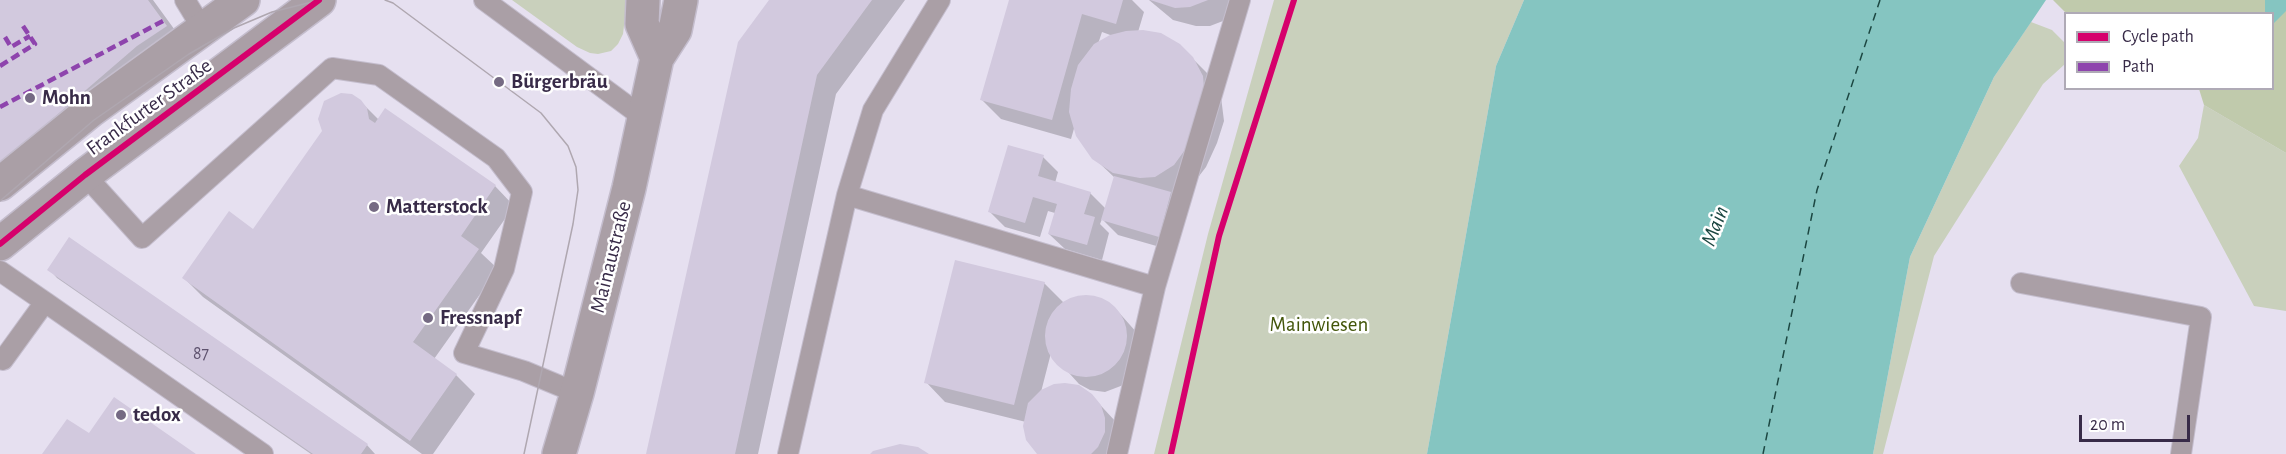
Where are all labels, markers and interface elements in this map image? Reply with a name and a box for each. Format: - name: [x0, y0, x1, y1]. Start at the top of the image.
- legend: [2064, 12, 2274, 90]
- text: Cycle path: [2122, 28, 2194, 46]
- street label: Frankfurter Straße: [81, 53, 217, 161]
- text: Path: [2122, 58, 2154, 76]
- place label: Bürgerbräu: [511, 69, 608, 95]
- marker: Bürgerbräu: [492, 75, 506, 89]
- place label: Mohn: [42, 85, 91, 111]
- marker: Mohn: [23, 91, 37, 105]
- place label: Matterstock: [386, 194, 488, 220]
- street label: Mainaustraße: [585, 198, 637, 316]
- marker: Matterstock: [367, 200, 381, 214]
- water label: Main: [1695, 202, 1735, 250]
- place label: Fressnapf: [440, 305, 521, 331]
- marker: Fressnapf: [421, 311, 435, 325]
- park label: Mainwiesen: [1270, 312, 1368, 338]
- house number: 87: [193, 343, 209, 365]
- place label: tedox: [133, 402, 181, 428]
- scale bar: [2082, 403, 2193, 441]
- marker: tedox: [114, 408, 128, 422]
- text: 20 m: [2090, 416, 2125, 434]

